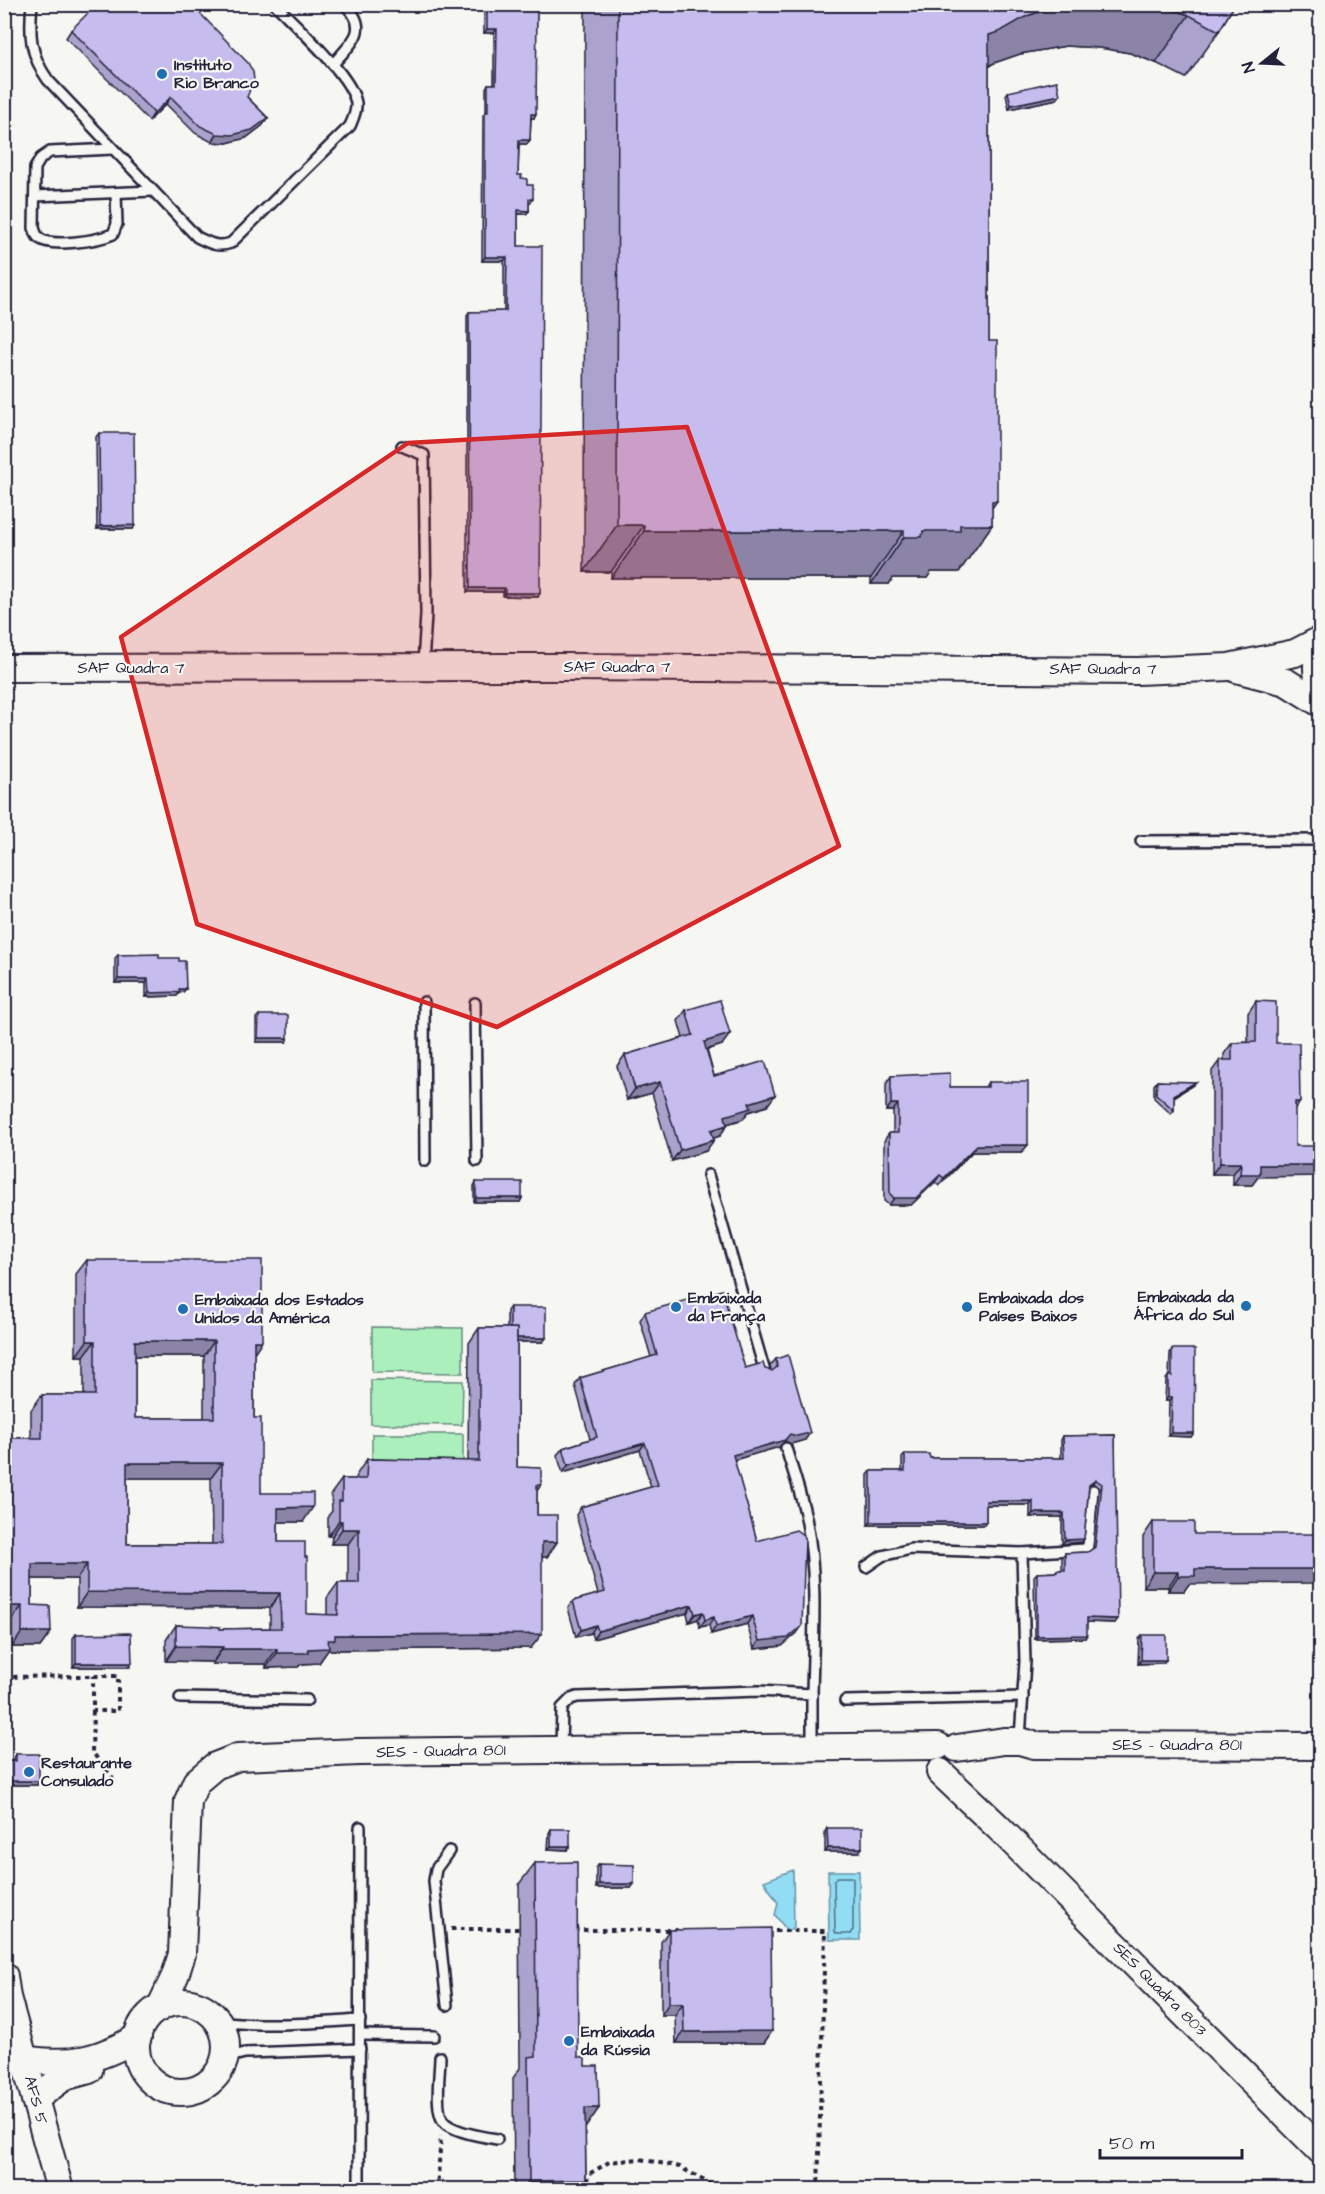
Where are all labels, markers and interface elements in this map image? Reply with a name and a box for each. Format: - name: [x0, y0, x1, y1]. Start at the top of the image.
- north arrow: [1232, 33, 1292, 93]
- place label: Instituto Rio Branco: [174, 54, 260, 94]
- text: N: [1237, 59, 1261, 75]
- marker: Instituto Rio Branco: [155, 67, 169, 81]
- street label: SAF Quadra 7: [563, 656, 671, 678]
- street label: SAF Quadra 7: [77, 657, 185, 679]
- street label: SAF Quadra 7: [1049, 658, 1157, 680]
- place label: Embaixada da África do Sul: [1134, 1286, 1235, 1326]
- place label: Embaixada da França: [687, 1287, 766, 1327]
- place label: Embaixada dos Países Baixos: [979, 1287, 1084, 1327]
- place label: Embaixada dos Estados Unidos da América: [195, 1289, 364, 1329]
- marker: Embaixada da África do Sul: [1239, 1299, 1253, 1313]
- marker: Embaixada da França: [669, 1300, 683, 1314]
- marker: Embaixada dos Países Baixos: [960, 1300, 974, 1314]
- marker: Embaixada dos Estados Unidos da América: [176, 1302, 190, 1316]
- street label: SES - Quadra 801: [1112, 1734, 1242, 1756]
- street label: SES - Quadra 801: [376, 1739, 506, 1763]
- place label: Restaurante Consulado: [41, 1752, 132, 1792]
- marker: Restaurante Consulado: [22, 1765, 36, 1779]
- street label: SES Quadra 803: [1108, 1937, 1212, 2041]
- place label: Embaixada da Rússia: [580, 2021, 655, 2061]
- marker: Embaixada da Rússia: [562, 2034, 576, 2048]
- street label: AFS 5: [19, 2073, 53, 2127]
- scale bar: [1100, 2122, 1242, 2160]
- text: 50 m: [1109, 2131, 1154, 2156]

